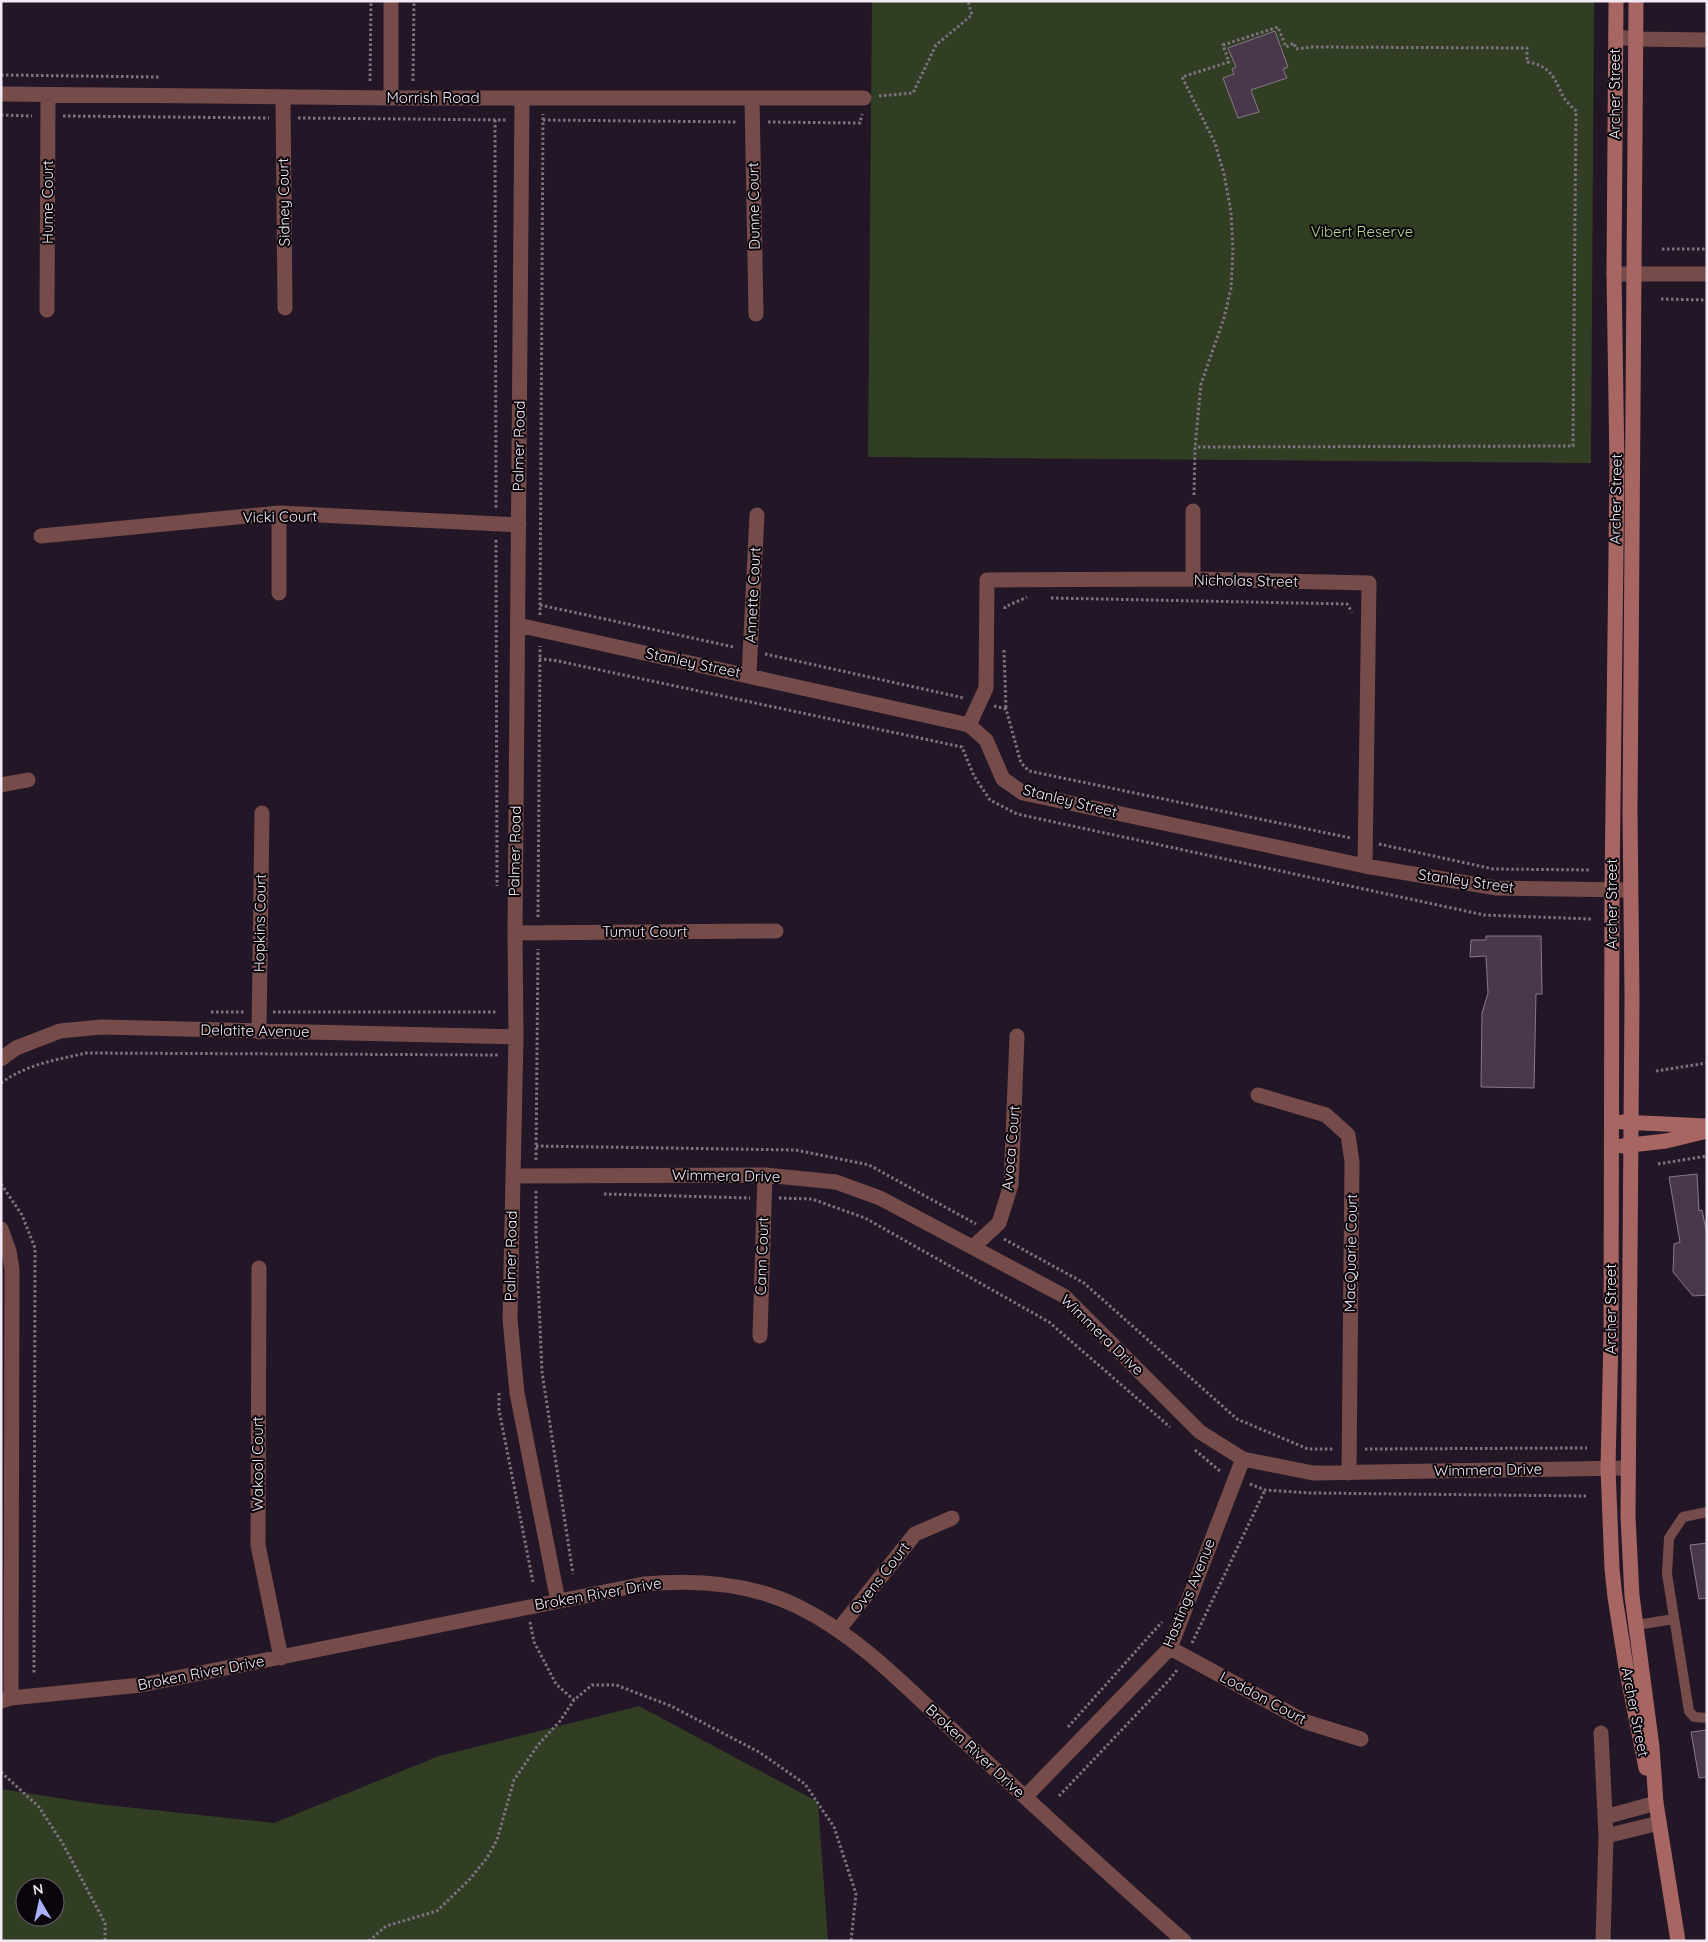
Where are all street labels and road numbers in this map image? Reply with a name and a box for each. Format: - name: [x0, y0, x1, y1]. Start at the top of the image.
- street label: Archer Street: [1605, 49, 1624, 139]
- street label: Morrish Road: [386, 88, 480, 107]
- street label: Sidney Court: [273, 158, 294, 247]
- street label: Hume Court: [38, 160, 57, 244]
- street label: Dunne Court: [743, 162, 764, 250]
- street label: Palmer Road: [508, 401, 529, 491]
- street label: Archer Street: [1605, 453, 1626, 545]
- street label: Vicki Court: [243, 506, 317, 527]
- street label: Annette Court: [740, 546, 765, 644]
- street label: Nicholas Street: [1194, 570, 1298, 591]
- street label: Stanley Street: [644, 643, 742, 682]
- street label: Stanley Street: [1021, 780, 1119, 821]
- street label: Palmer Road: [504, 806, 525, 896]
- street label: Archer Street: [1602, 859, 1621, 949]
- street label: Stanley Street: [1417, 864, 1515, 897]
- street label: Hopkins Court: [249, 874, 270, 972]
- street label: Tumut Court: [602, 922, 688, 941]
- street label: Delatite Avenue: [200, 1020, 310, 1041]
- street label: Avoca Court: [997, 1105, 1024, 1191]
- street label: Wimmera Drive: [672, 1165, 780, 1186]
- street label: MacQuarie Court: [1340, 1194, 1361, 1312]
- street label: Palmer Road: [500, 1211, 521, 1301]
- street label: Cann Court: [751, 1216, 772, 1296]
- street label: Archer Street: [1601, 1264, 1620, 1354]
- street label: Wimmera Drive: [1057, 1290, 1148, 1379]
- street label: Wakool Court: [248, 1416, 267, 1512]
- street label: Wimmera Drive: [1434, 1459, 1542, 1480]
- street label: Hastings Avenue: [1158, 1536, 1219, 1650]
- street label: Ovens Court: [846, 1538, 914, 1617]
- street label: Broken River Drive: [533, 1573, 663, 1614]
- street label: Broken River Drive: [136, 1651, 266, 1694]
- street label: Archer Street: [1618, 1666, 1653, 1758]
- street label: Loddon Court: [1217, 1667, 1310, 1728]
- street label: Broken River Drive: [922, 1700, 1029, 1801]

